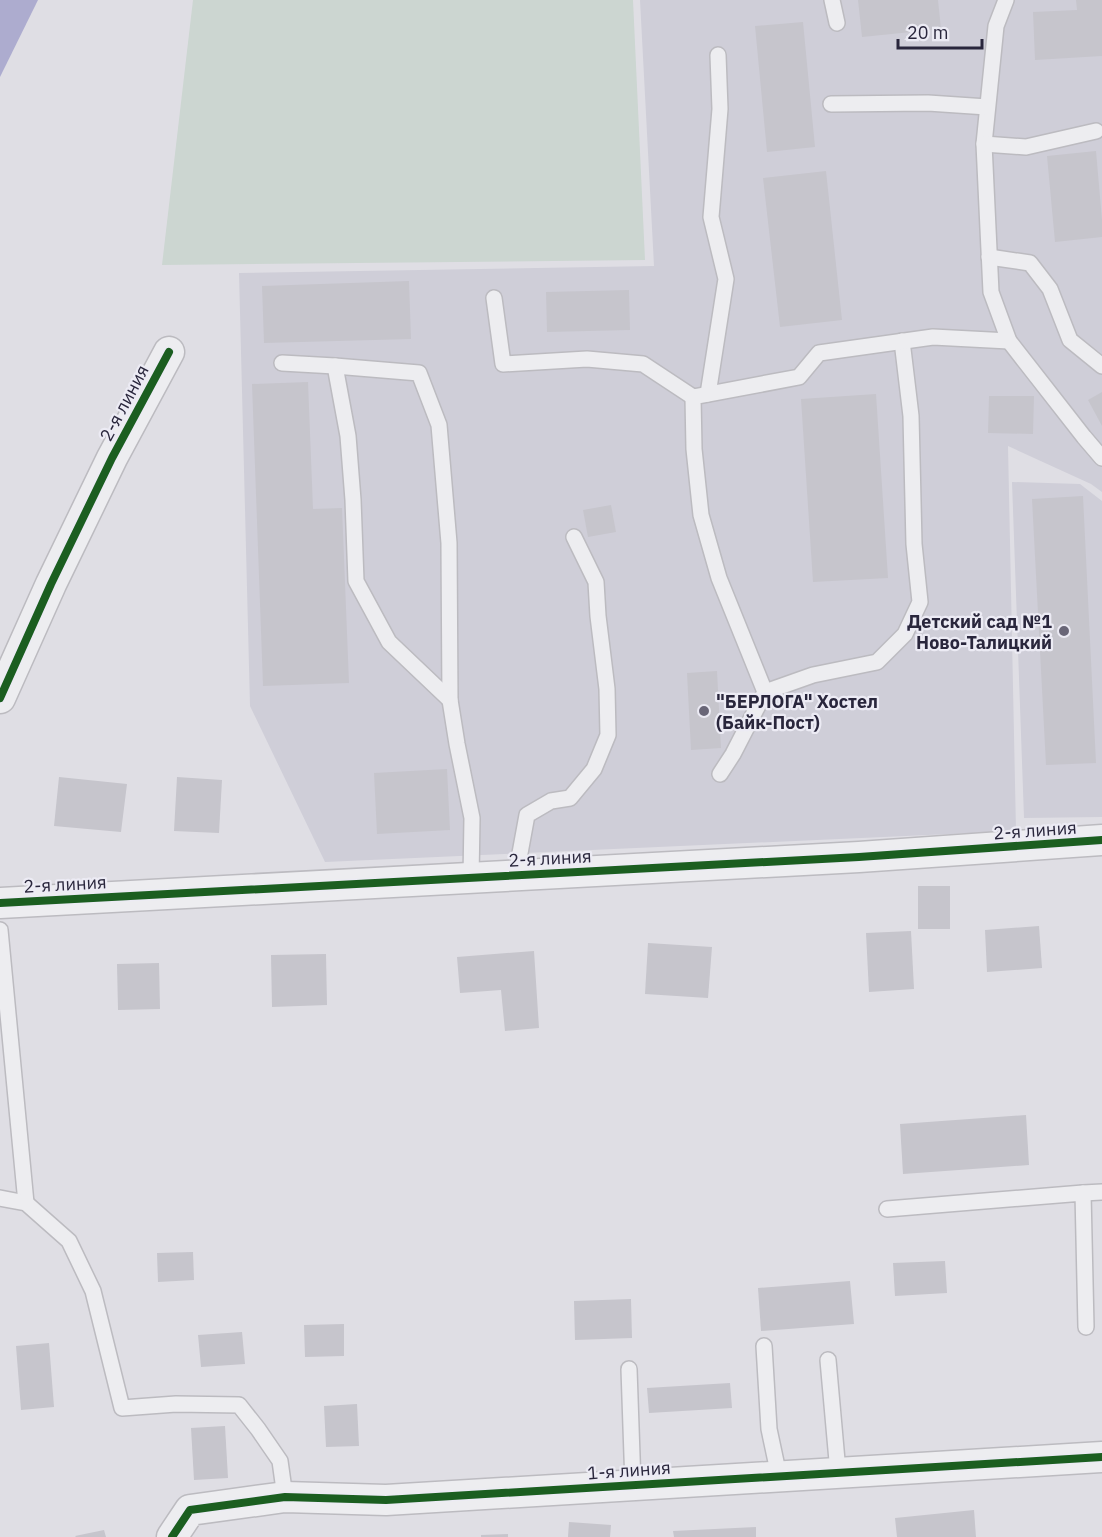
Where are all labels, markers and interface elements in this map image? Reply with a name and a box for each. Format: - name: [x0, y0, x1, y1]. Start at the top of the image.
- scale bar: [898, 12, 982, 50]
- text: 20 m: [907, 21, 949, 44]
- street label: 2-я линия: [94, 361, 154, 445]
- place label: Детский сад №1 Ново-Талицкий: [907, 610, 1052, 654]
- marker: Детский сад №1 Ново-Талицкий: [1057, 624, 1071, 638]
- place label: "БЕРЛОГА" Хостел (Байк-Пост): [716, 690, 878, 734]
- marker: "БЕРЛОГА" Хостел (Байк-Пост): [697, 704, 711, 718]
- street label: 2-я линия: [993, 816, 1077, 844]
- street label: 2-я линия: [508, 844, 592, 872]
- street label: 2-я линия: [23, 870, 107, 898]
- street label: 1-я линия: [587, 1456, 671, 1484]

